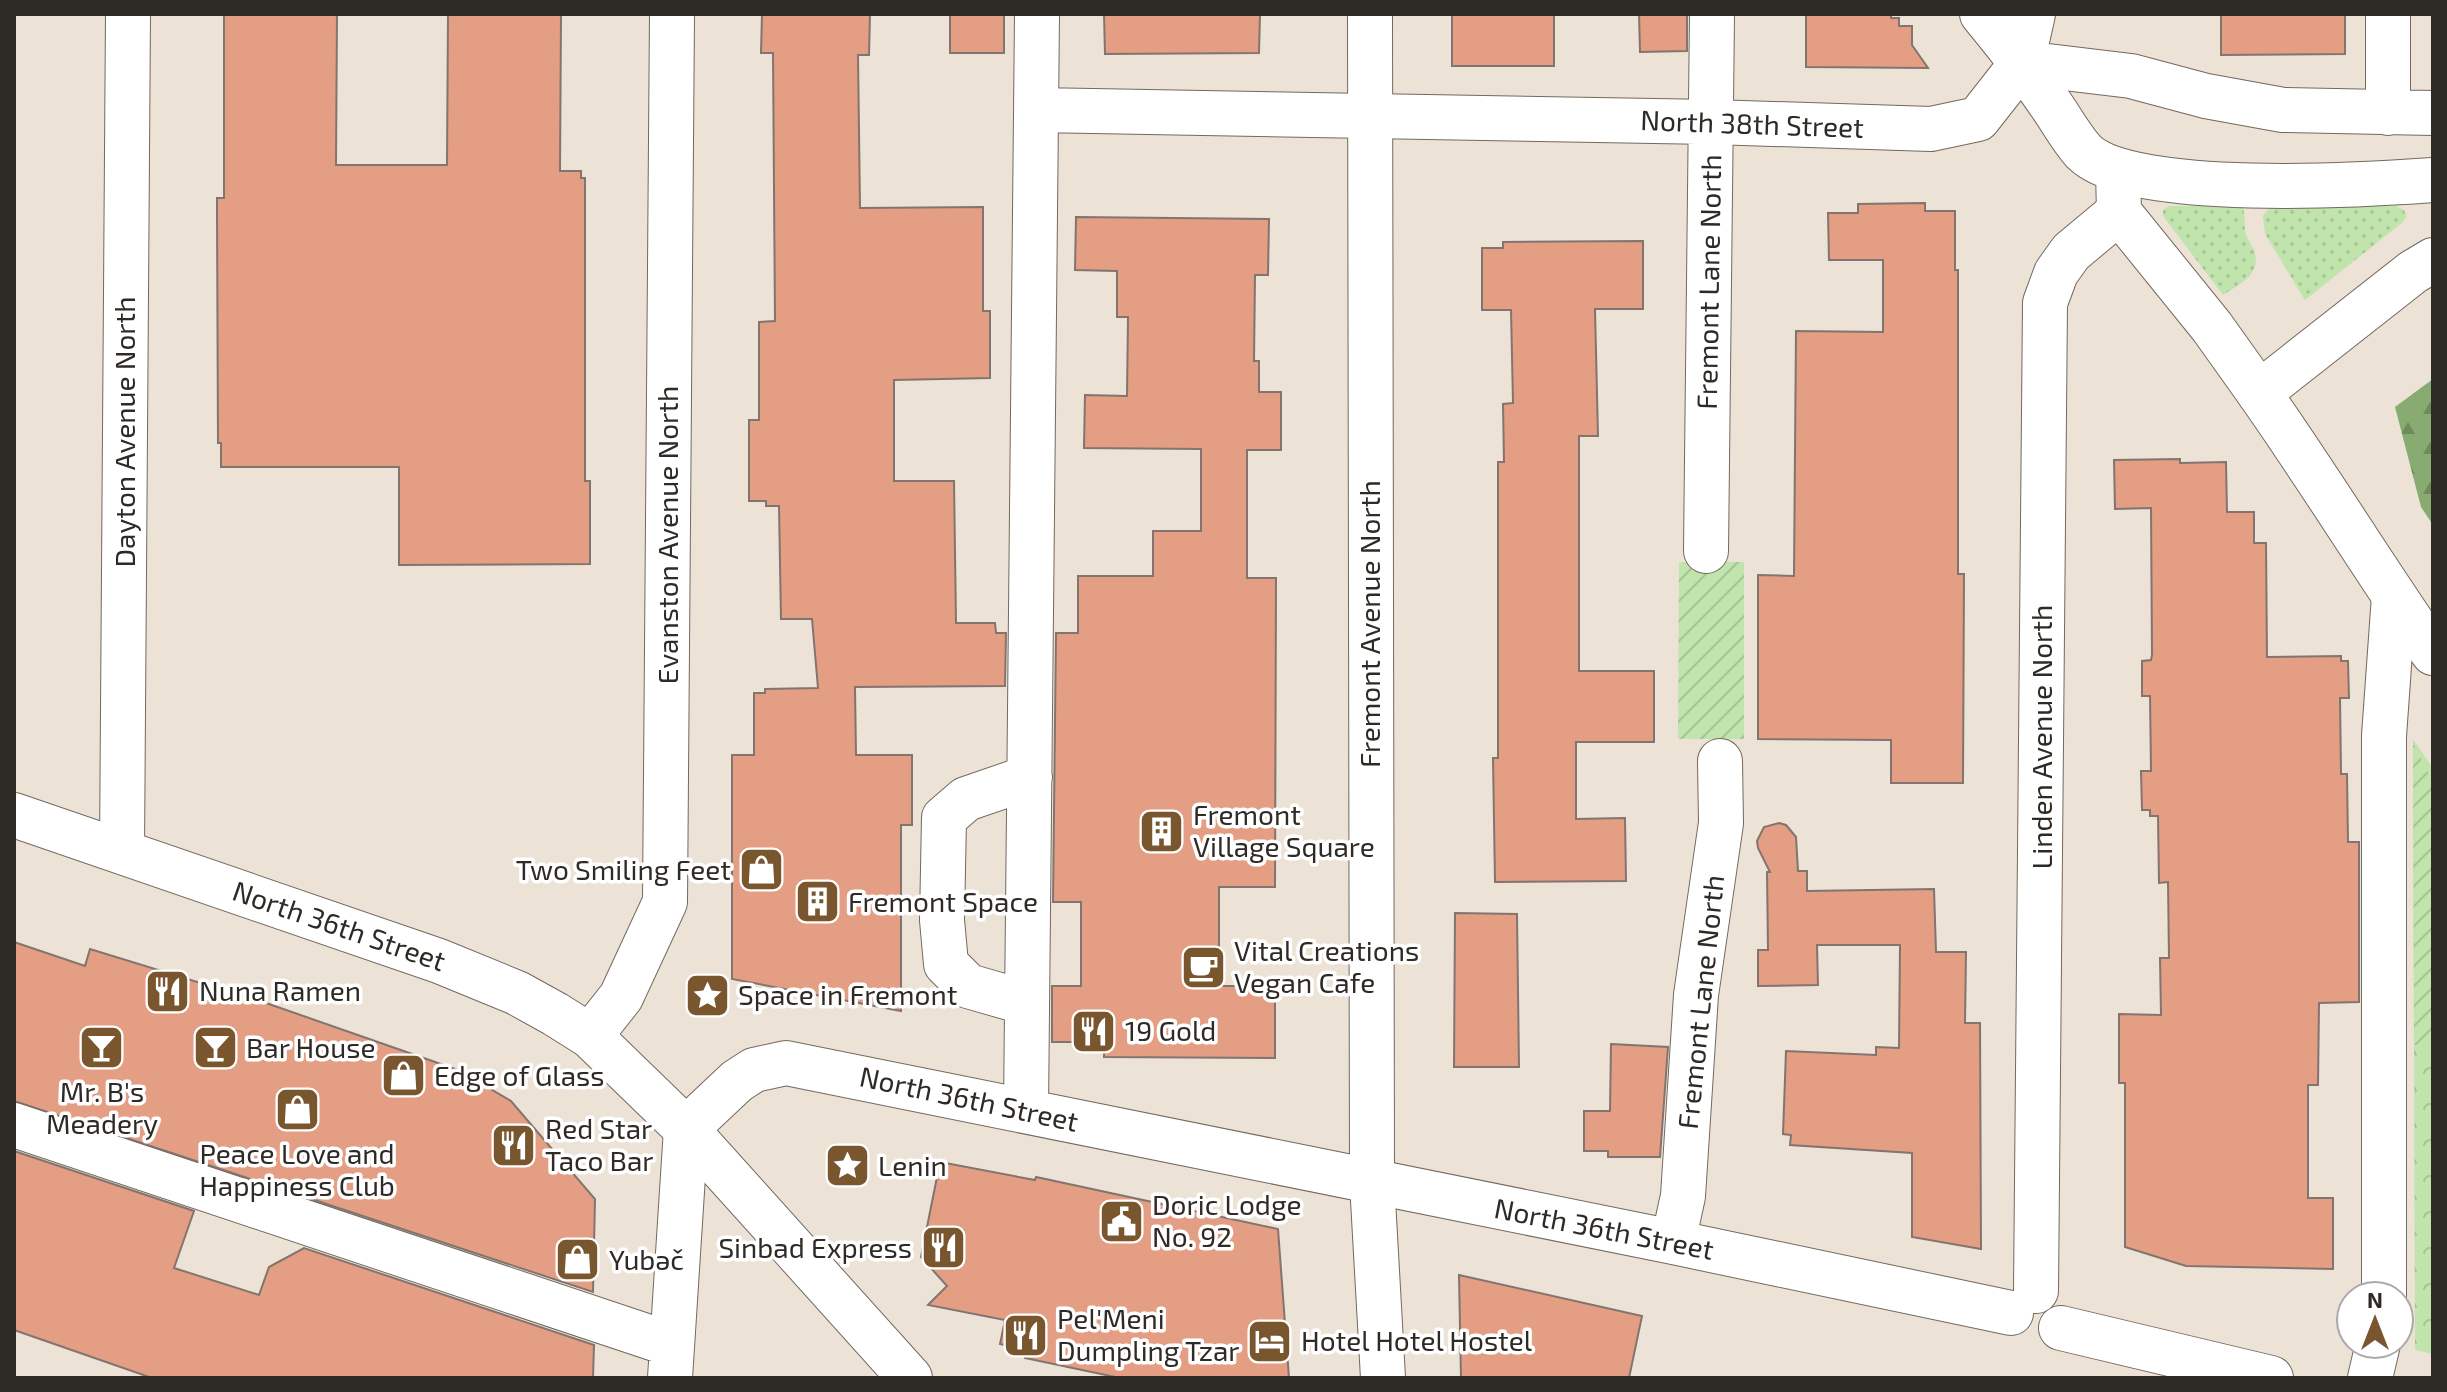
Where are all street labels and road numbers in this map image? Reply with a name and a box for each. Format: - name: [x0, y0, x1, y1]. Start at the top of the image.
- street label: North 38th Street: [1640, 102, 1864, 144]
- street label: Fremont Lane North: [1689, 154, 1727, 410]
- street label: Dayton Avenue North: [107, 296, 141, 568]
- street label: Evanston Avenue North: [650, 386, 684, 684]
- street label: Fremont Avenue North: [1352, 480, 1386, 768]
- street label: Linden Avenue North: [2024, 605, 2058, 869]
- street label: North 36th Street: [229, 873, 450, 977]
- street label: Fremont Lane North: [1670, 873, 1730, 1131]
- street label: North 36th Street: [857, 1058, 1082, 1138]
- street label: North 36th Street: [1492, 1190, 1717, 1266]

